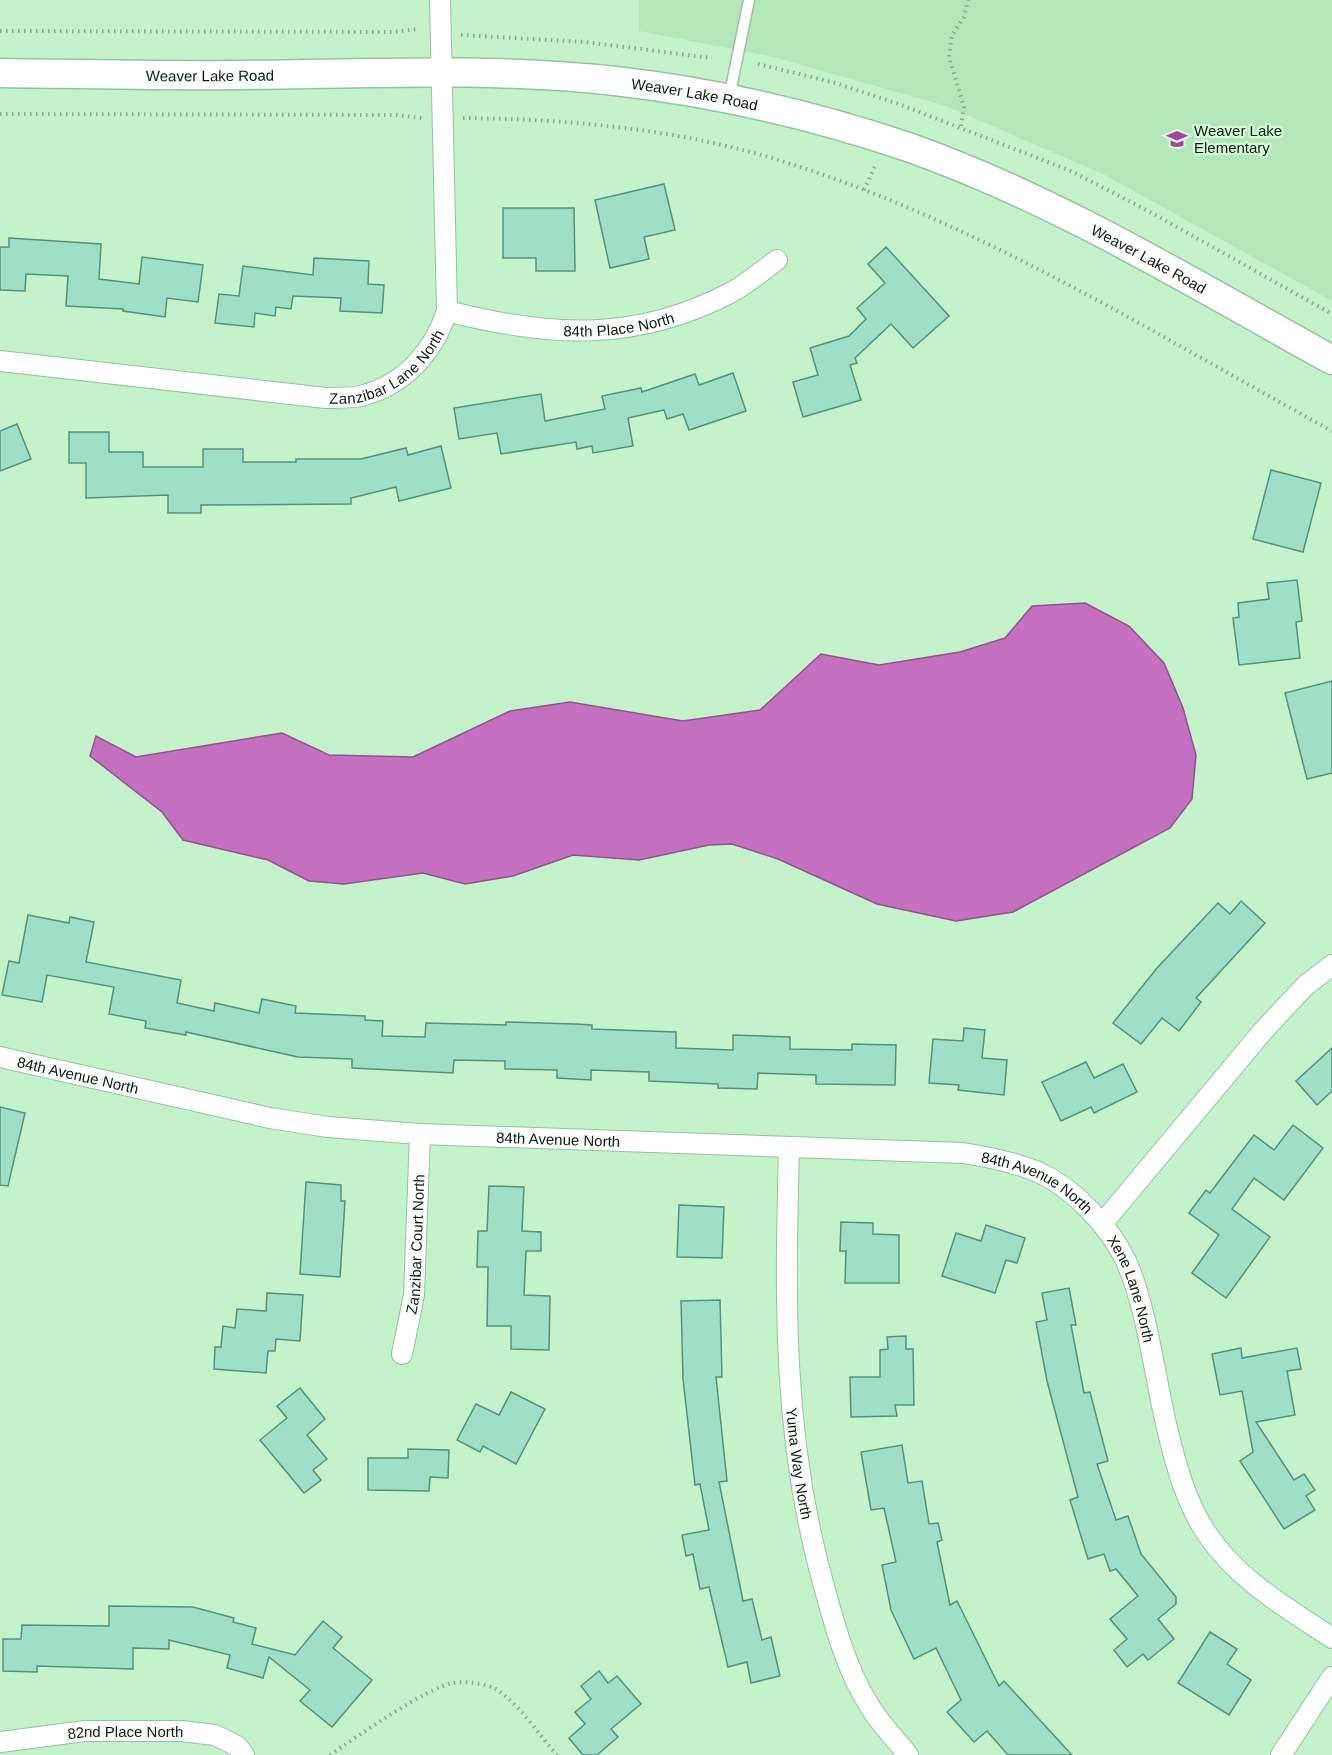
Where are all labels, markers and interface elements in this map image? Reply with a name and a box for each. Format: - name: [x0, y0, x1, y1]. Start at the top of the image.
- street label: Weaver Lake Road: [146, 66, 274, 84]
- street label: Weaver Lake Road: [630, 74, 760, 113]
- place label: Weaver Lake Elementary: [1194, 122, 1282, 156]
- school or university icon: Weaver Lake Elementary: [1165, 127, 1189, 151]
- street label: Weaver Lake Road: [1089, 221, 1209, 296]
- street label: 84th Place North: [563, 308, 676, 339]
- street label: Zanzibar Lane North: [329, 327, 447, 406]
- street label: 84th Avenue North: [16, 1053, 140, 1097]
- street label: 84th Avenue North: [496, 1128, 620, 1149]
- street label: 84th Avenue North: [980, 1148, 1096, 1217]
- street label: Zanzibar Court North: [402, 1174, 427, 1316]
- street label: Xene Lane North: [1104, 1232, 1158, 1344]
- street label: Yuma Way North: [784, 1407, 816, 1521]
- street label: 82nd Place North: [66, 1723, 183, 1742]

